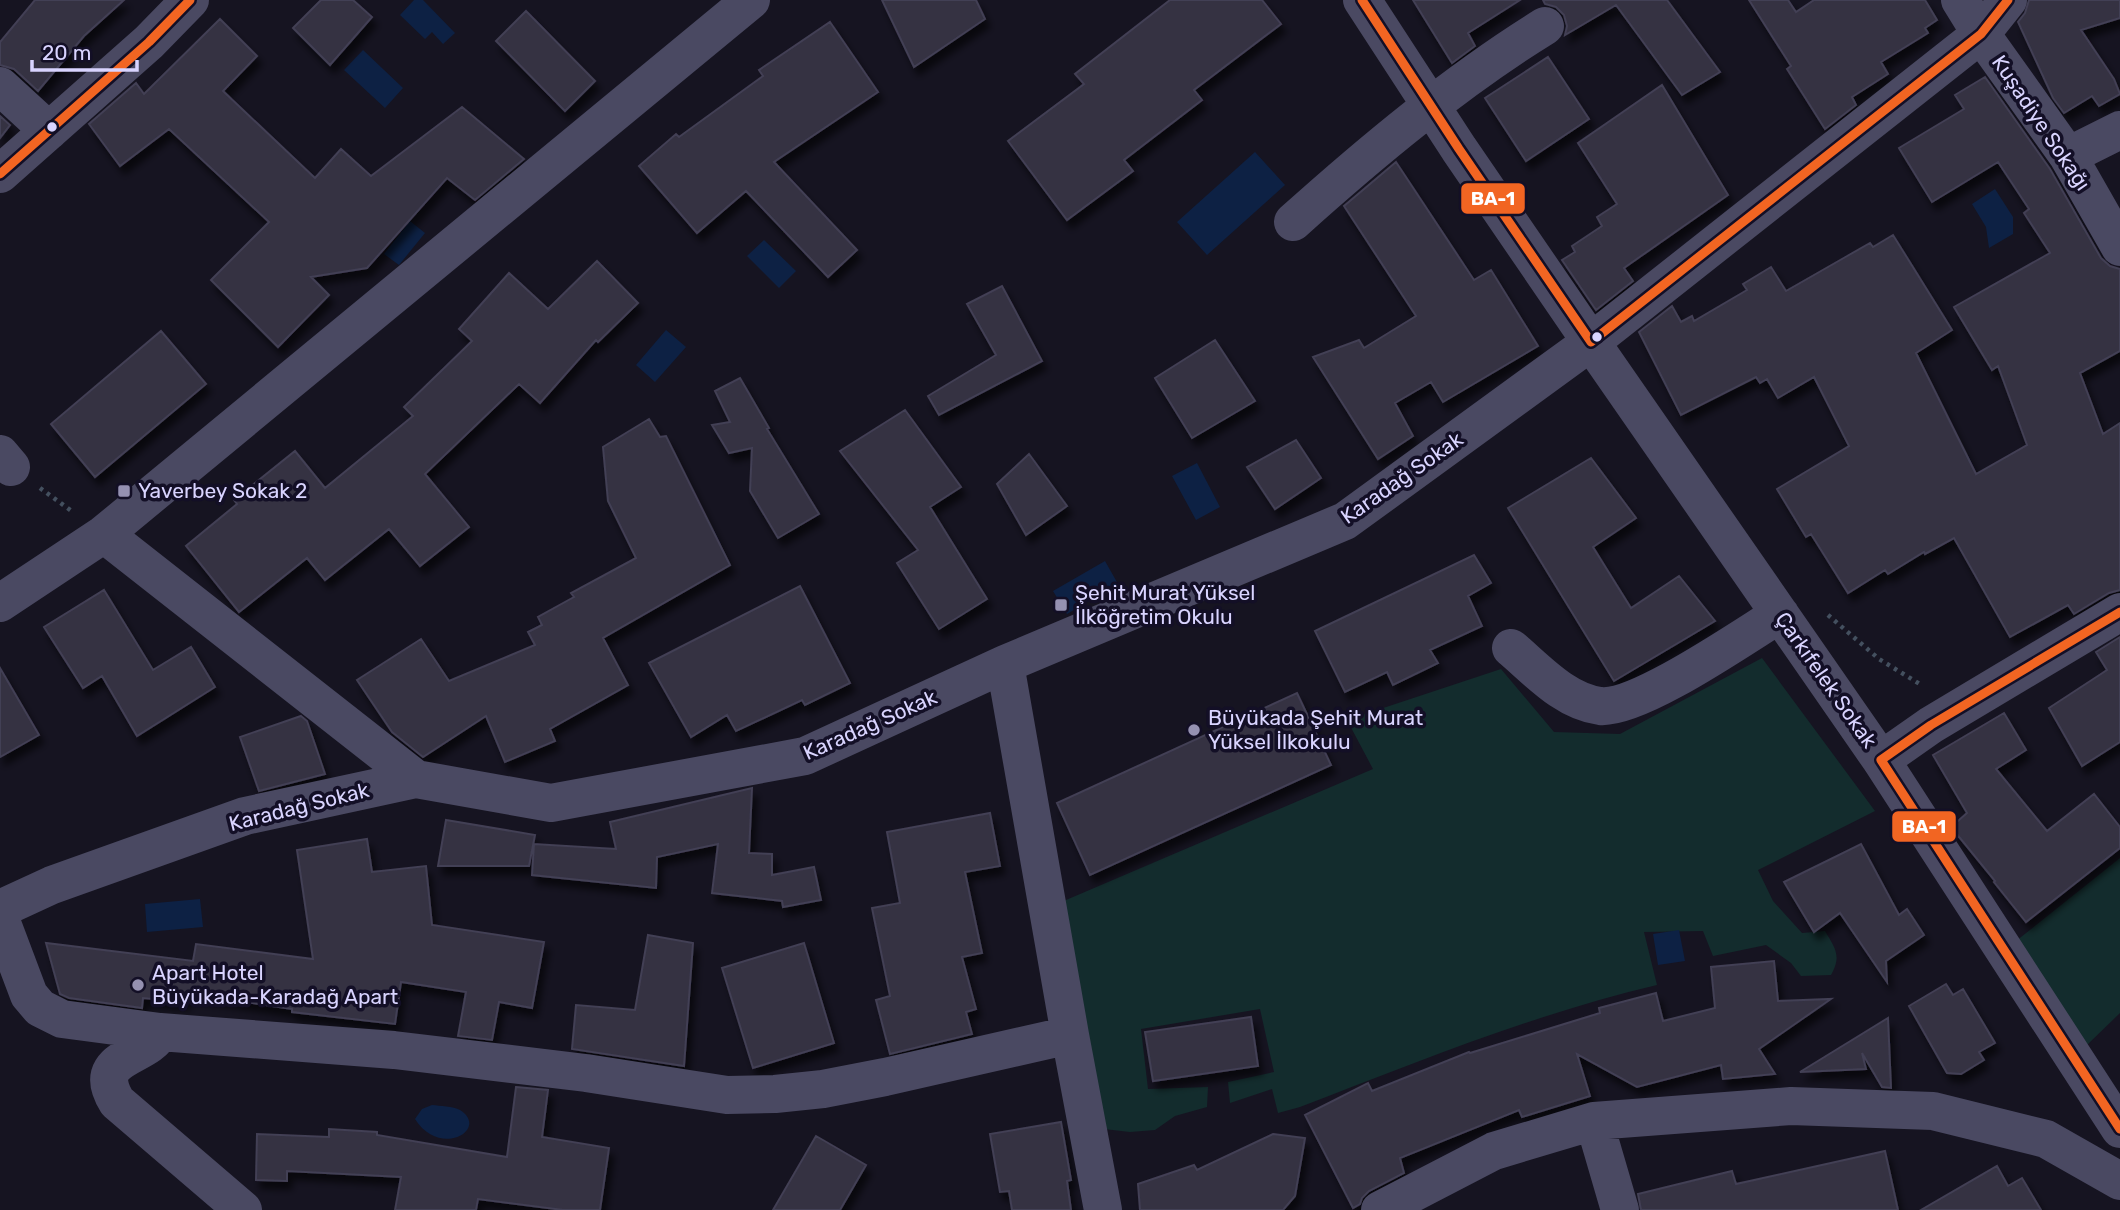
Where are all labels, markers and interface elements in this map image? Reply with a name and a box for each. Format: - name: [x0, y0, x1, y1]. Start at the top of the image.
- scale bar: [32, 28, 136, 72]
- text: 20 m: [42, 40, 91, 65]
- street label: Kuşadiye Sokağı: [1987, 50, 2096, 195]
- unlabelled marker: [45, 120, 59, 134]
- line badge: BA-1: [1460, 182, 1526, 215]
- text: BA-1: [1471, 187, 1515, 210]
- unlabelled marker: [1590, 330, 1604, 344]
- street label: Karadağ Sokak: [1336, 426, 1468, 529]
- place label: Yaverbey Sokak 2: [138, 478, 307, 503]
- marker: Yaverbey Sokak 2: [116, 483, 132, 499]
- place label: Şehit Murat Yüksel İlköğretim Okulu: [1075, 580, 1255, 629]
- marker: Şehit Murat Yüksel İlköğretim Okulu: [1053, 597, 1069, 613]
- street label: Çarkıfelek Sokak: [1770, 607, 1883, 753]
- street label: Karadağ Sokak: [799, 684, 941, 765]
- place label: Büyükada Şehit Murat Yüksel İlkokulu: [1208, 705, 1423, 754]
- marker: Büyükada Şehit Murat Yüksel İlkokulu: [1186, 722, 1202, 738]
- street label: Karadağ Sokak: [226, 777, 372, 836]
- line badge: BA-1: [1891, 810, 1957, 843]
- text: BA-1: [1902, 815, 1946, 838]
- place label: Apart Hotel Büyükada-Karadağ Apart: [152, 960, 398, 1009]
- marker: Apart Hotel Büyükada-Karadağ Apart: [130, 977, 146, 993]

